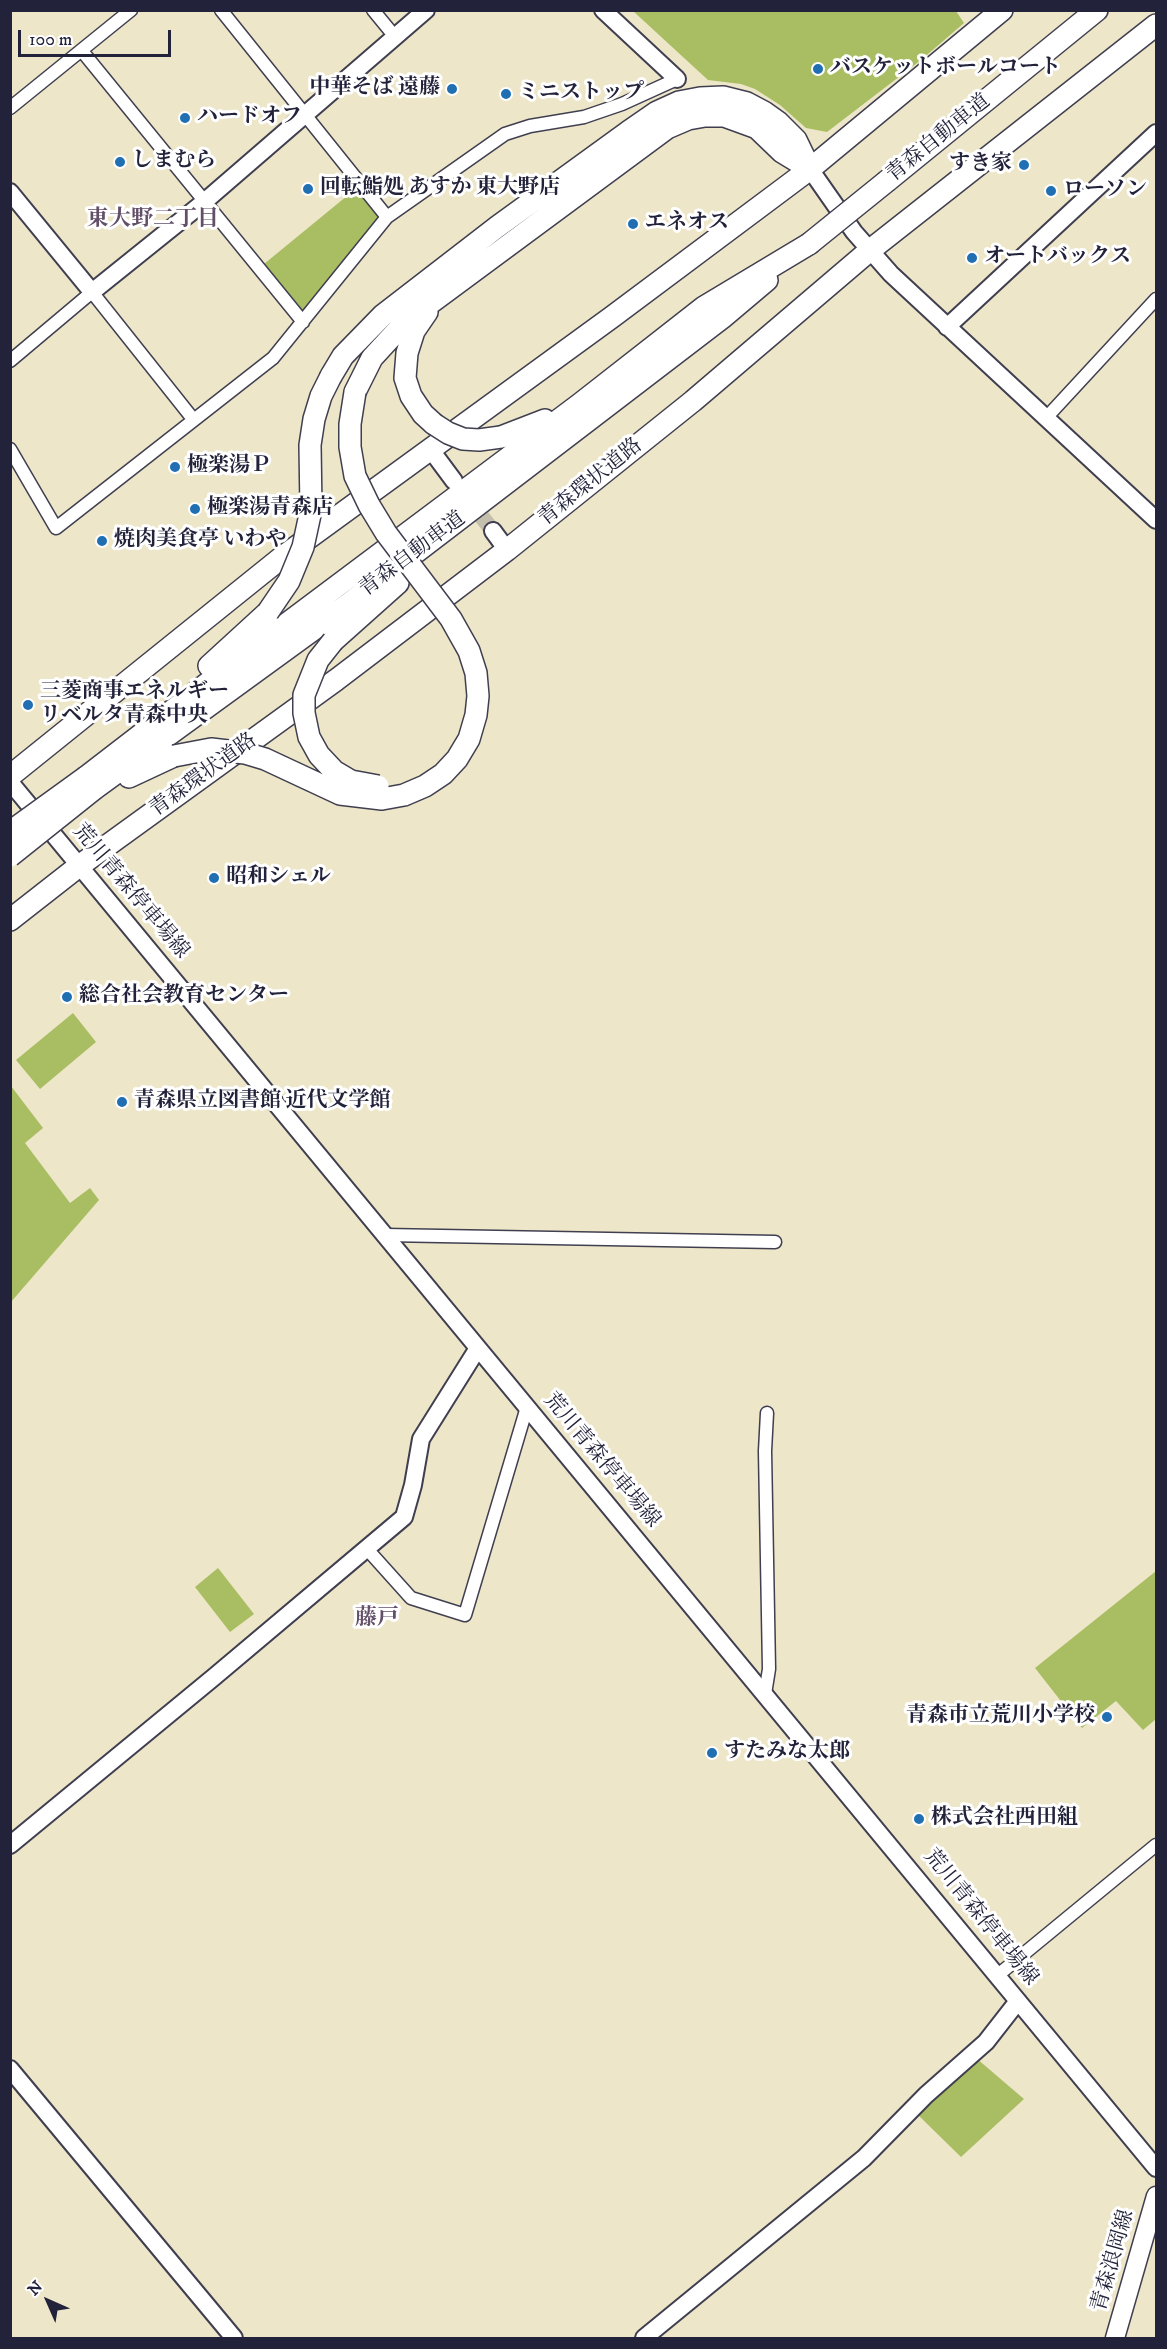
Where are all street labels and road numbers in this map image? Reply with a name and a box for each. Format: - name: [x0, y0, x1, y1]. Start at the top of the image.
- street label: 青森自動車道: [882, 90, 996, 188]
- street label: 青森環状道路: [534, 434, 648, 532]
- street label: 青森自動車道: [355, 507, 471, 603]
- street label: 青森環状道路: [146, 729, 262, 823]
- street label: 荒川青森停車場線: [66, 820, 194, 964]
- street label: 荒川青森停車場線: [537, 1389, 665, 1533]
- street label: 荒川青森停車場線: [917, 1845, 1043, 1991]
- street label: 青森浪岡線: [1087, 2207, 1141, 2315]

